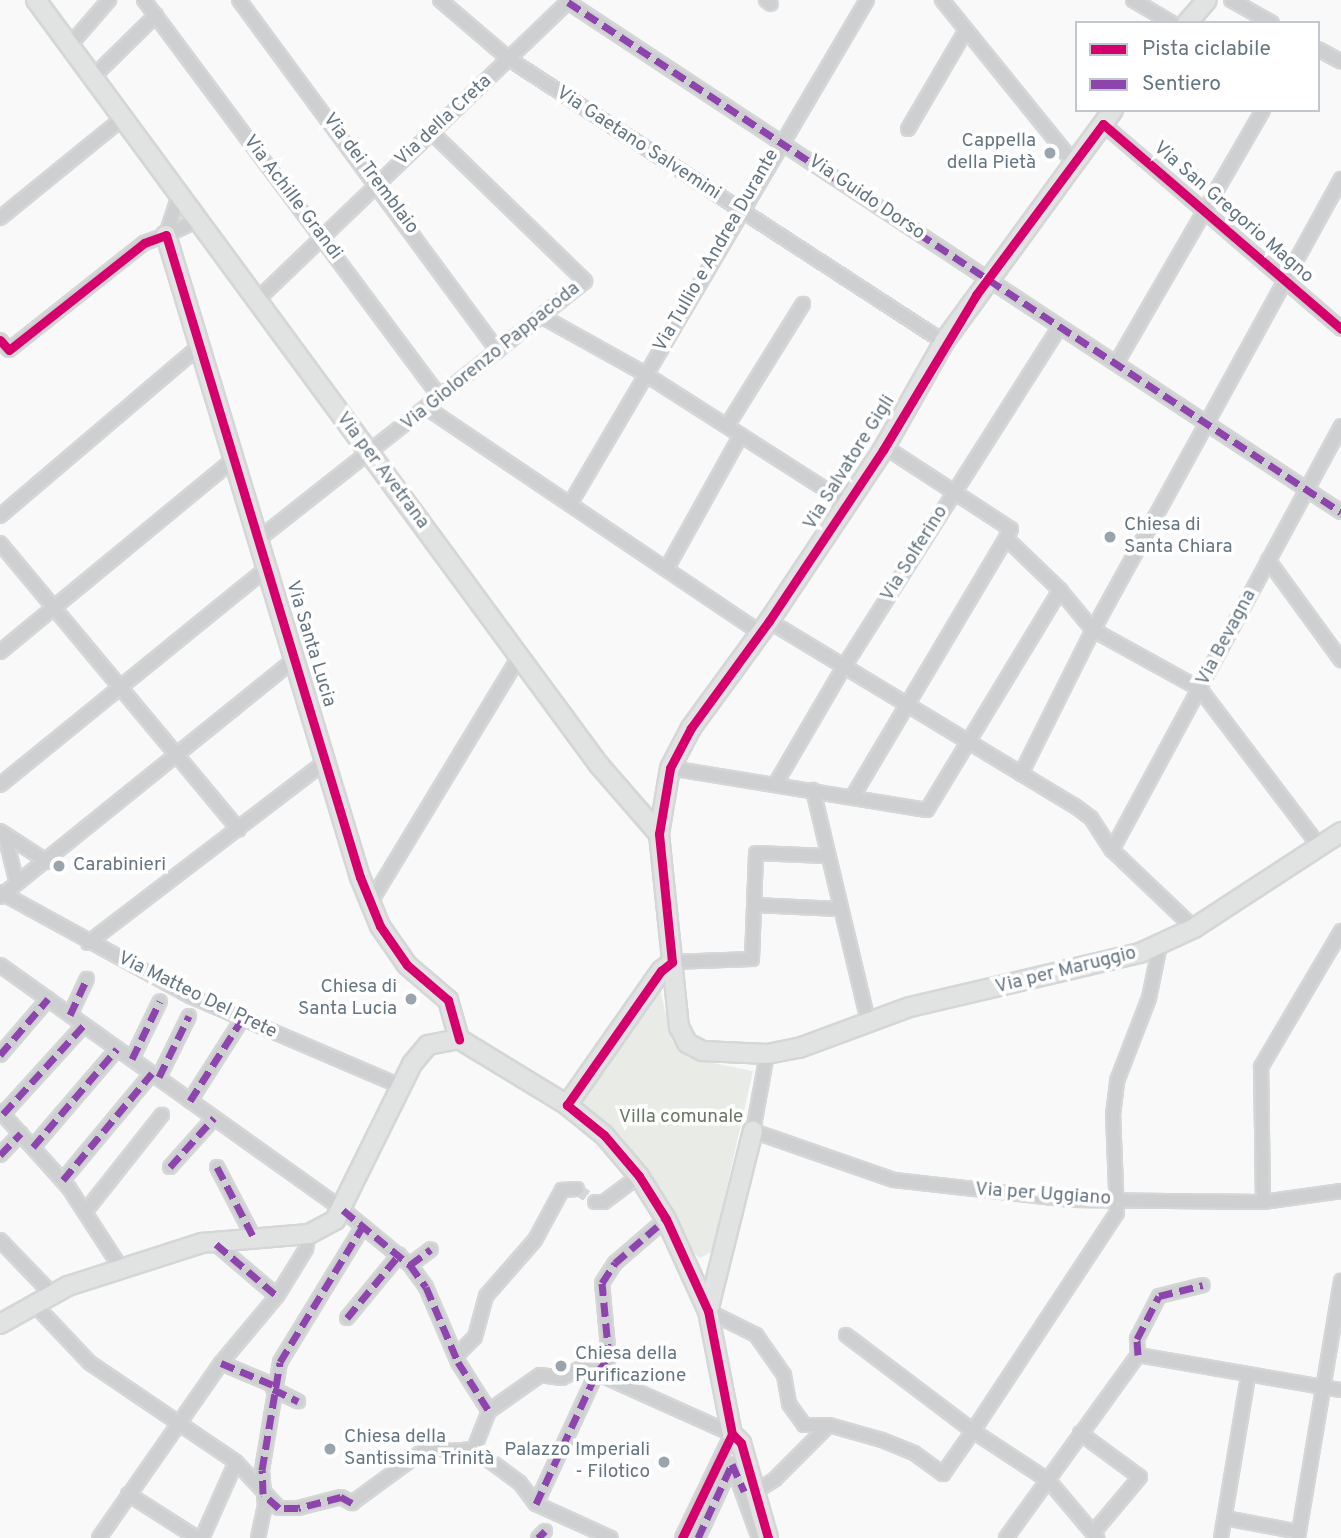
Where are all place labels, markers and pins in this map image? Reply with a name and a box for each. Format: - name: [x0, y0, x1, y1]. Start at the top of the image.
- place label: Cappella della Pietà: [947, 131, 1036, 175]
- marker: Cappella della Pietà: [1042, 145, 1058, 161]
- place label: Chiesa di Santa Chiara: [1124, 515, 1233, 559]
- marker: Chiesa di Santa Chiara: [1102, 529, 1118, 545]
- place label: Carabinieri: [73, 855, 166, 877]
- marker: Carabinieri: [51, 858, 67, 874]
- place label: Chiesa di Santa Lucia: [298, 977, 397, 1021]
- marker: Chiesa di Santa Lucia: [403, 991, 419, 1007]
- place label: Chiesa della Purificazione: [575, 1344, 686, 1388]
- marker: Chiesa della Purificazione: [553, 1358, 569, 1374]
- place label: Chiesa della Santissima Trinità: [344, 1427, 495, 1471]
- place label: Palazzo Imperiali - Filotico: [504, 1440, 650, 1484]
- marker: Chiesa della Santissima Trinità: [322, 1441, 338, 1457]
- marker: Palazzo Imperiali - Filotico: [656, 1454, 672, 1470]

